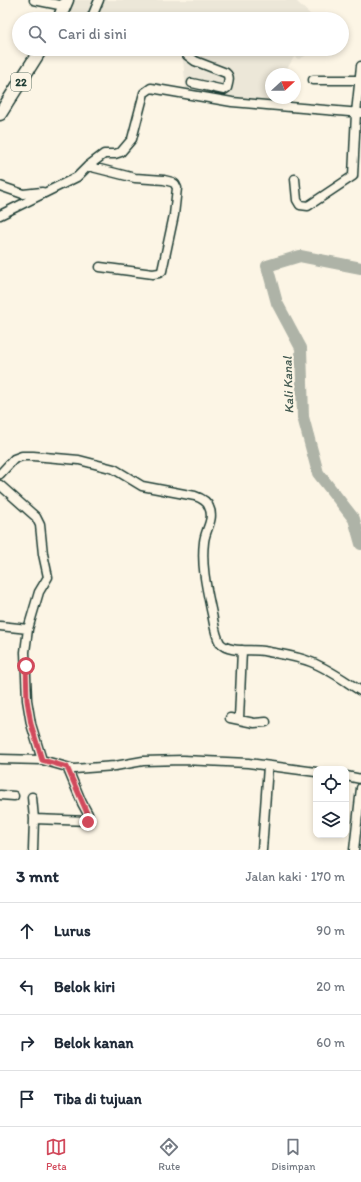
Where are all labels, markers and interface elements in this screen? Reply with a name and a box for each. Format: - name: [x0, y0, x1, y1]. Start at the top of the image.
- search box: [12, 12, 349, 56]
- icon: search: [26, 23, 48, 45]
- text: Cari di sini: [58, 25, 127, 43]
- north arrow: [265, 68, 301, 104]
- road number: 22: [11, 73, 31, 91]
- water label: Kali Kanal: [279, 355, 296, 414]
- route start: [17, 657, 35, 675]
- map controls: [313, 766, 349, 838]
- button: locate: [313, 766, 349, 802]
- button: layers: [313, 802, 349, 838]
- route end: [79, 813, 97, 831]
- text: 3 mnt: [16, 866, 59, 886]
- text: Jalan kaki · 170 m: [245, 869, 345, 884]
- icon: ahead: [16, 920, 38, 942]
- text: Lurus: [54, 922, 91, 940]
- text: 90 m: [316, 923, 345, 938]
- icon: left: [16, 976, 38, 998]
- text: Belok kiri: [54, 978, 115, 996]
- text: 20 m: [316, 979, 345, 994]
- icon: right: [16, 1032, 38, 1054]
- text: Belok kanan: [54, 1034, 134, 1052]
- text: 60 m: [316, 1035, 345, 1050]
- icon: arrive: [16, 1088, 38, 1110]
- text: Tiba di tujuan: [54, 1090, 142, 1108]
- tab: Peta: [45, 1136, 67, 1173]
- tab: Rute: [158, 1136, 180, 1173]
- tab: Disimpan: [271, 1136, 316, 1173]

